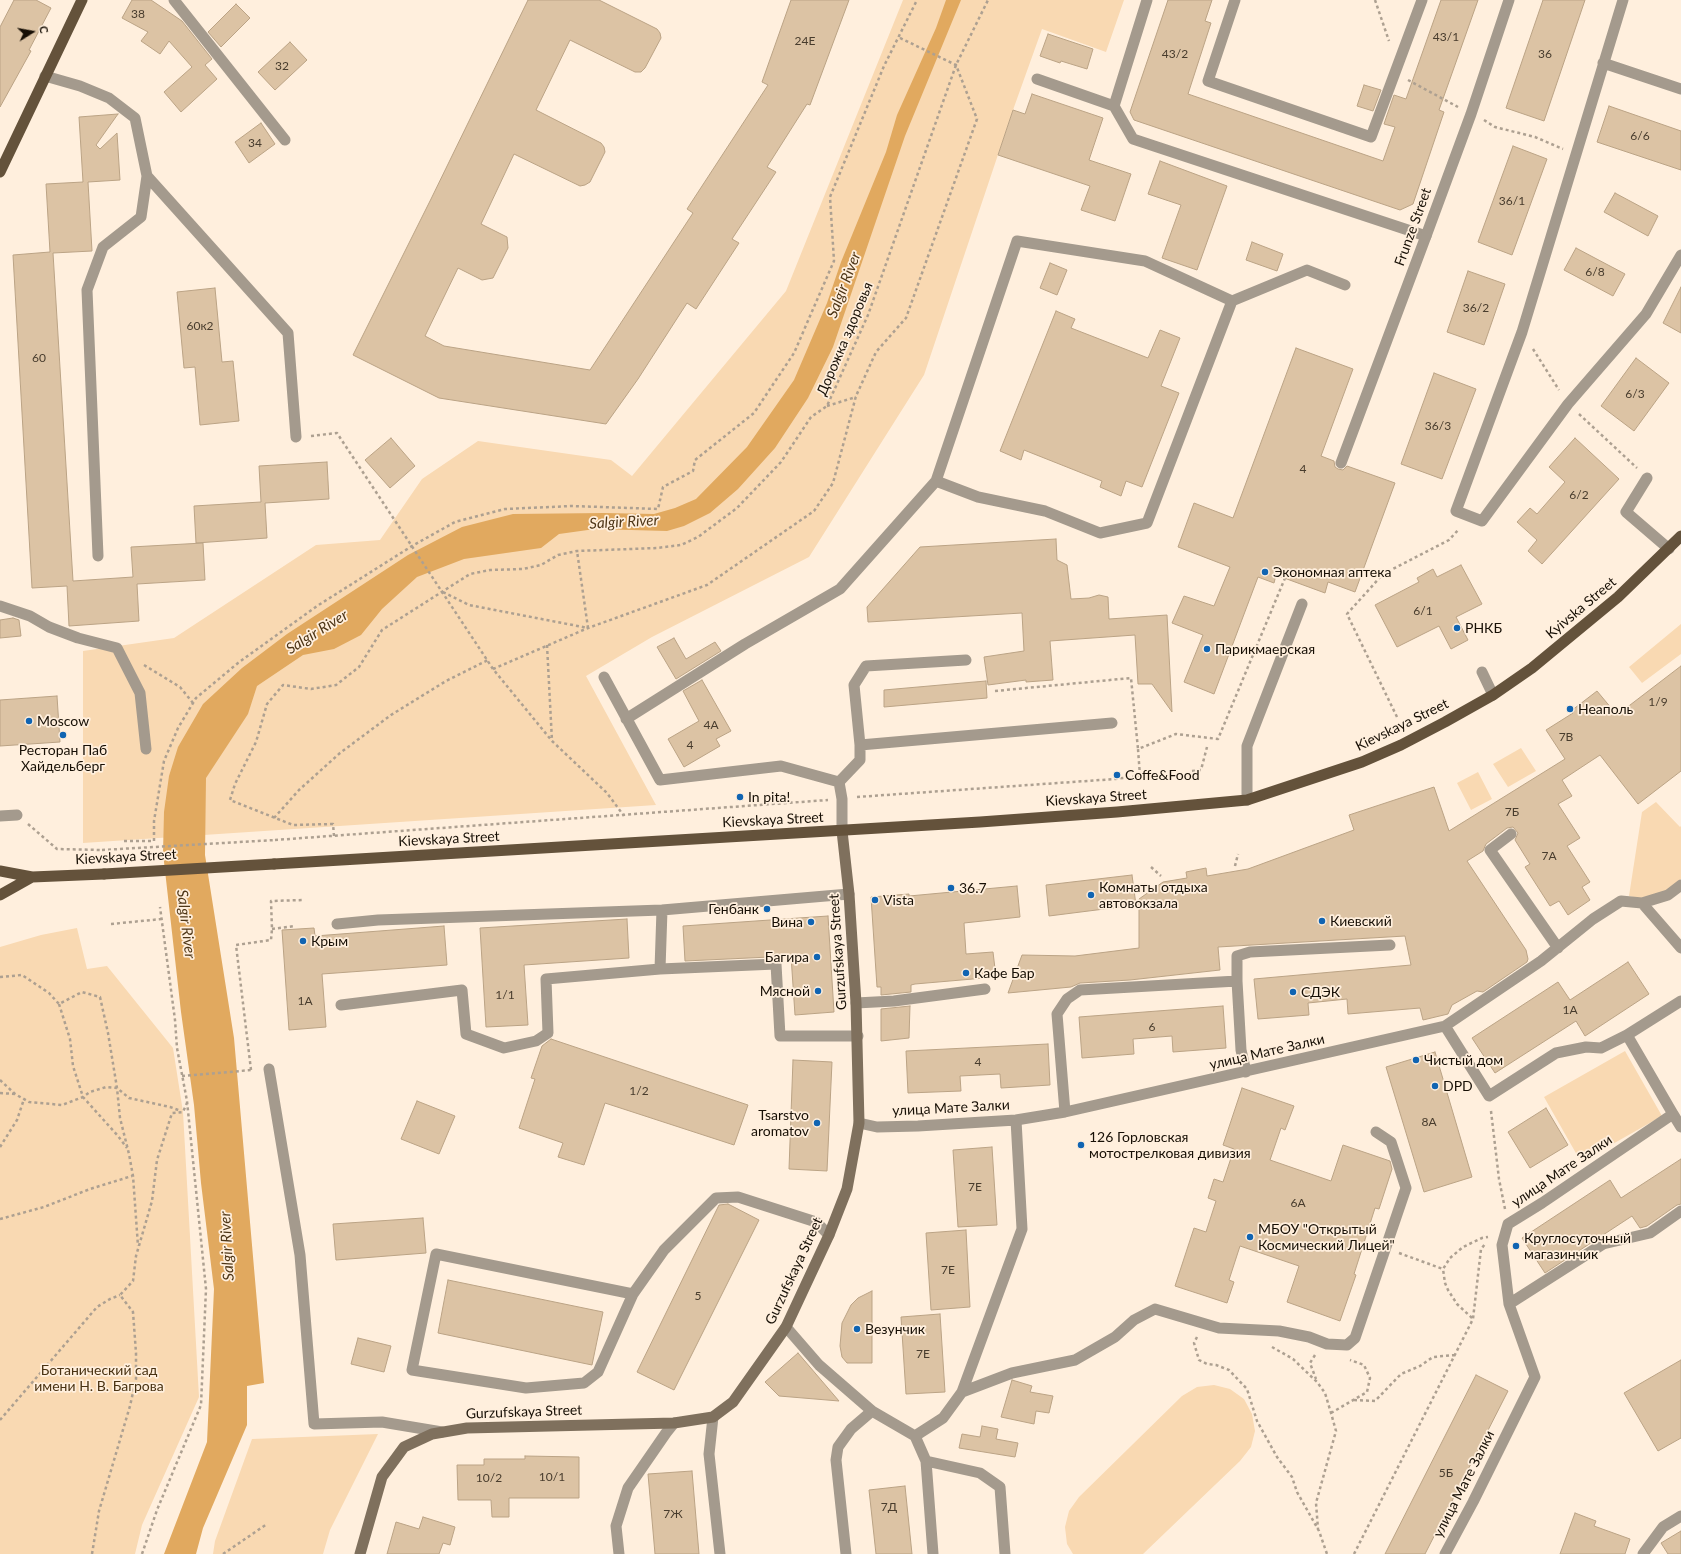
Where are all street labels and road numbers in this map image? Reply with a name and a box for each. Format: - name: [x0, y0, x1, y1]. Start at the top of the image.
- street label: Frunze Street: [1391, 186, 1435, 268]
- street label: Дорожка здоровья: [813, 280, 877, 398]
- street label: Kyivska Street: [1542, 574, 1620, 642]
- street label: Kievskaya Street: [1353, 695, 1451, 755]
- street label: Kievskaya Street: [1045, 786, 1147, 810]
- street label: Kievskaya Street: [722, 809, 824, 831]
- street label: Kievskaya Street: [398, 828, 500, 850]
- street label: Kievskaya Street: [75, 846, 177, 868]
- street label: Gurzufskaya Street: [826, 893, 850, 1011]
- street label: улица Мате Залки: [1208, 1031, 1326, 1073]
- street label: улица Мате Залки: [892, 1097, 1010, 1119]
- street label: улица Мате Залки: [1509, 1131, 1615, 1211]
- street label: Gurzufskaya Street: [762, 1215, 826, 1327]
- street label: Gurzufskaya Street: [465, 1402, 583, 1422]
- street label: улица Мате Залки: [1430, 1428, 1498, 1540]

